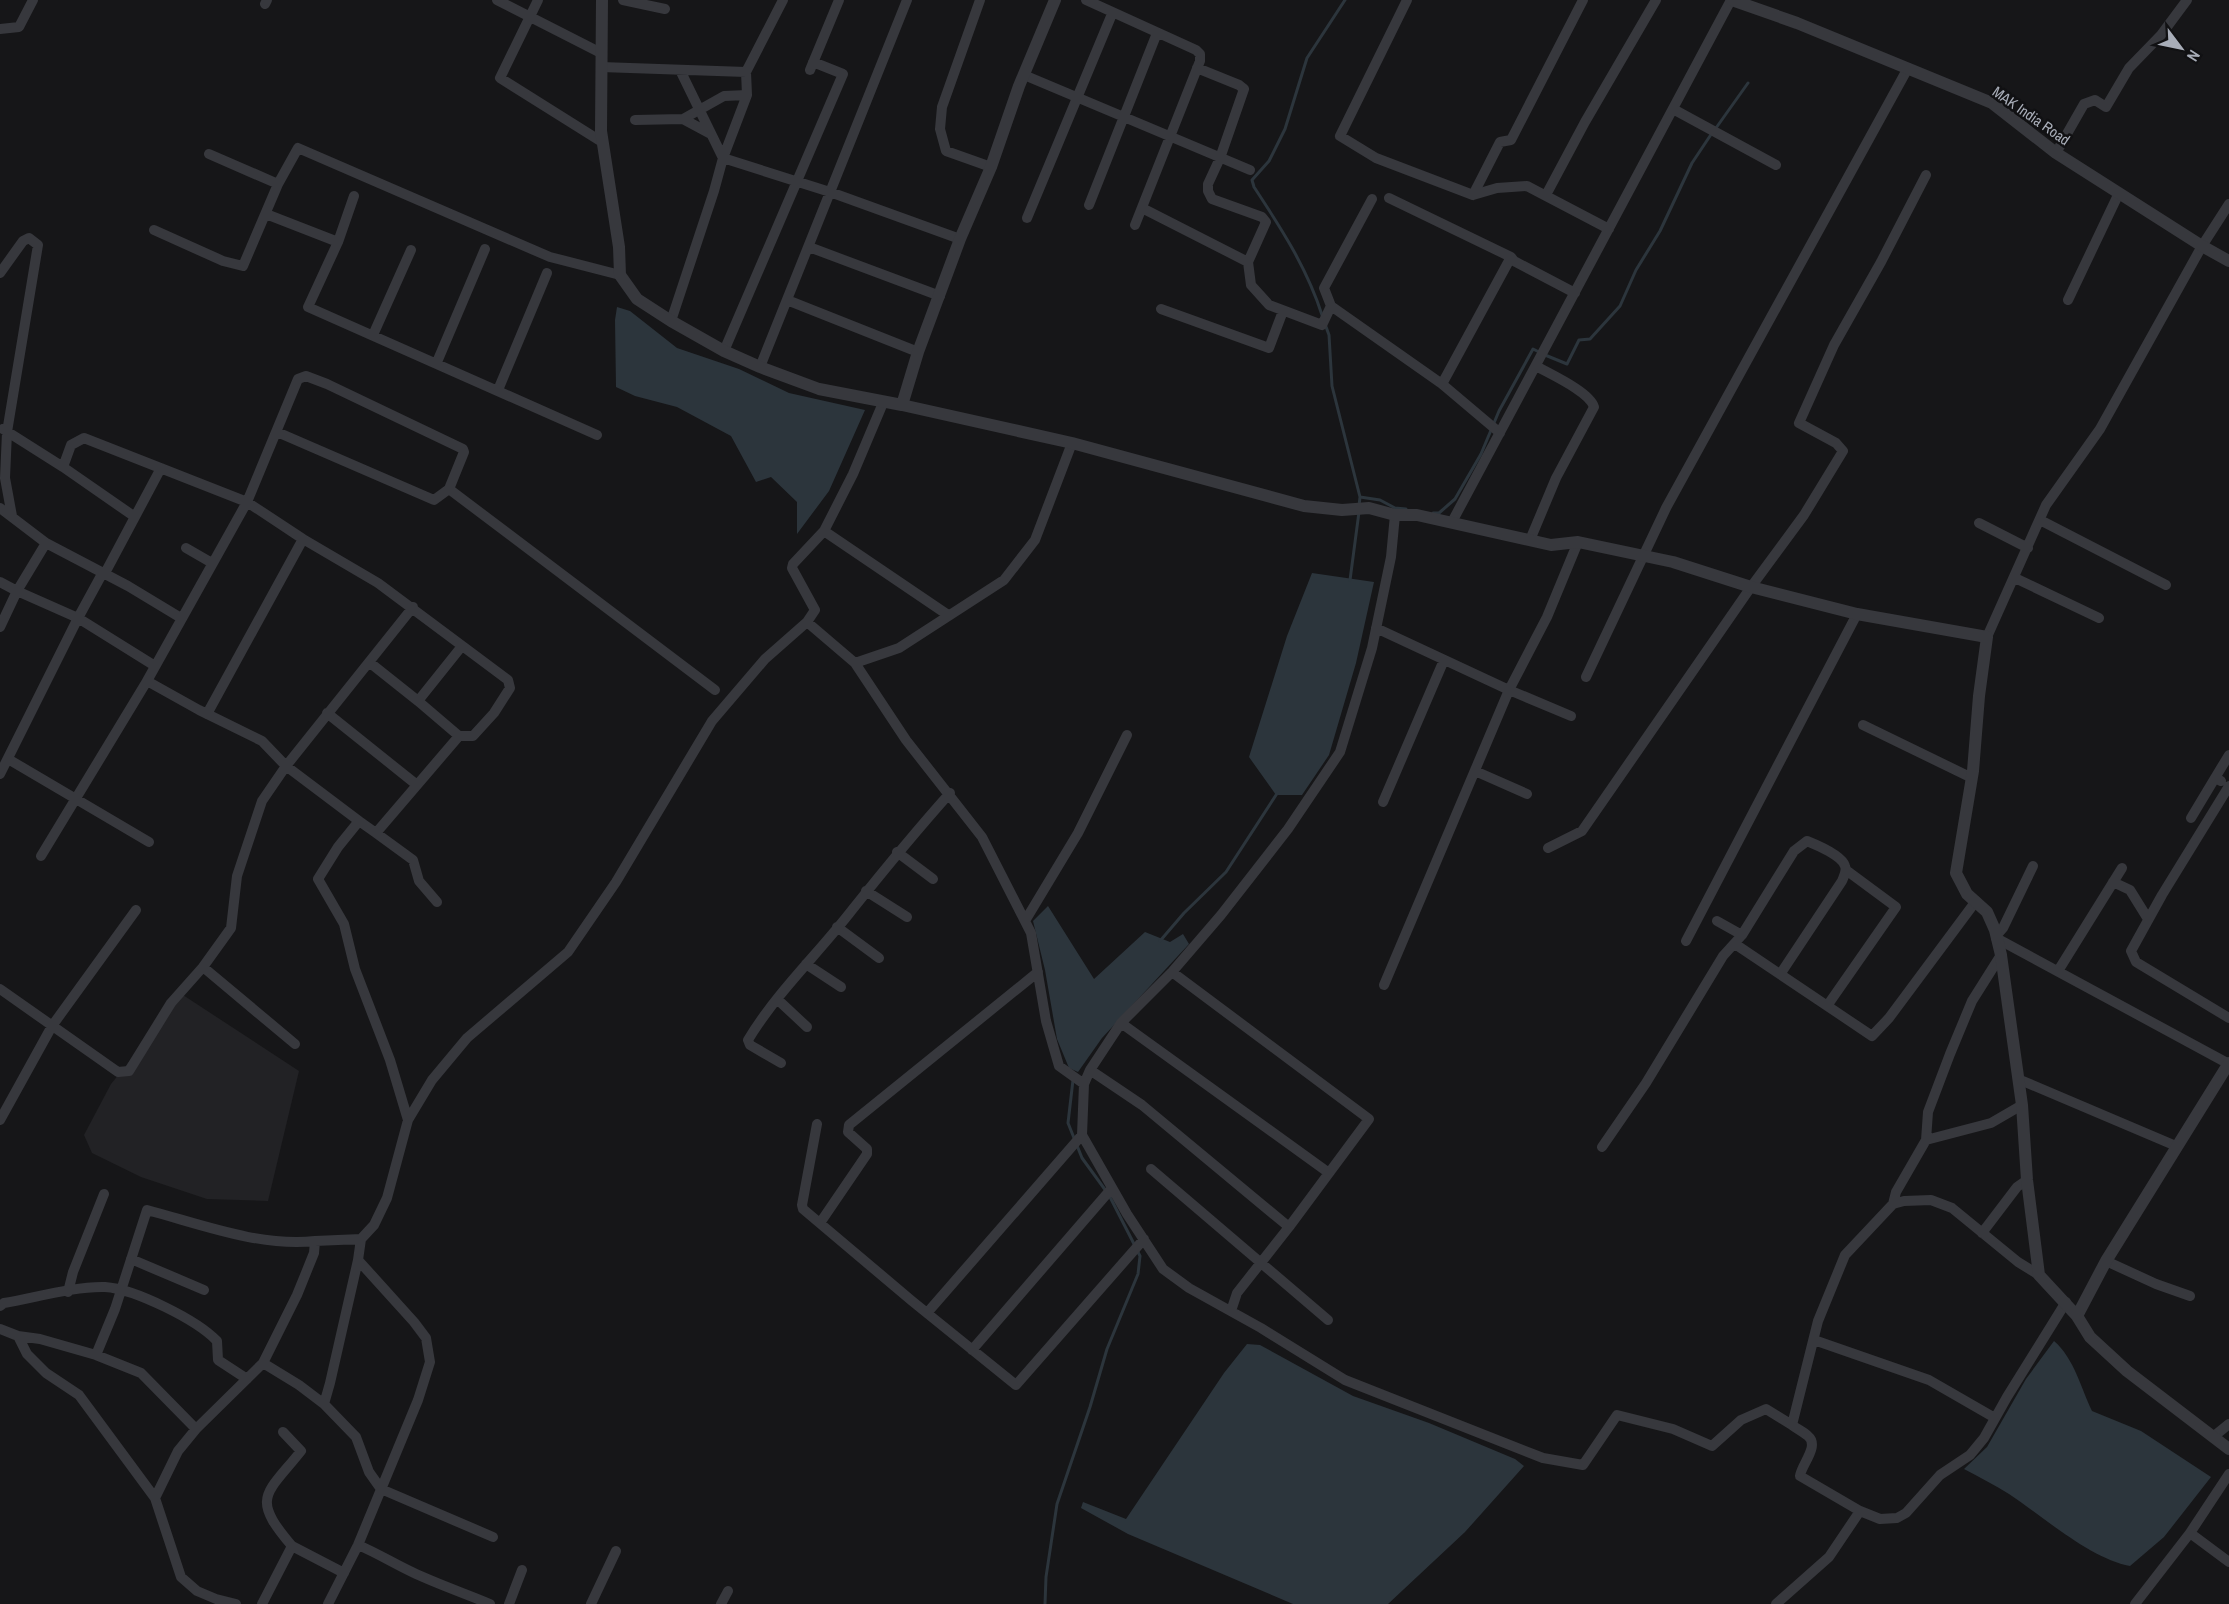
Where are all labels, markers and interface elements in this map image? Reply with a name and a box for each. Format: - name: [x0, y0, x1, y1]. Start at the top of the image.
- north arrow: [2151, 18, 2211, 78]
- text: N: [2182, 46, 2206, 66]
- street label: MAK India Road: [1988, 81, 2074, 150]

